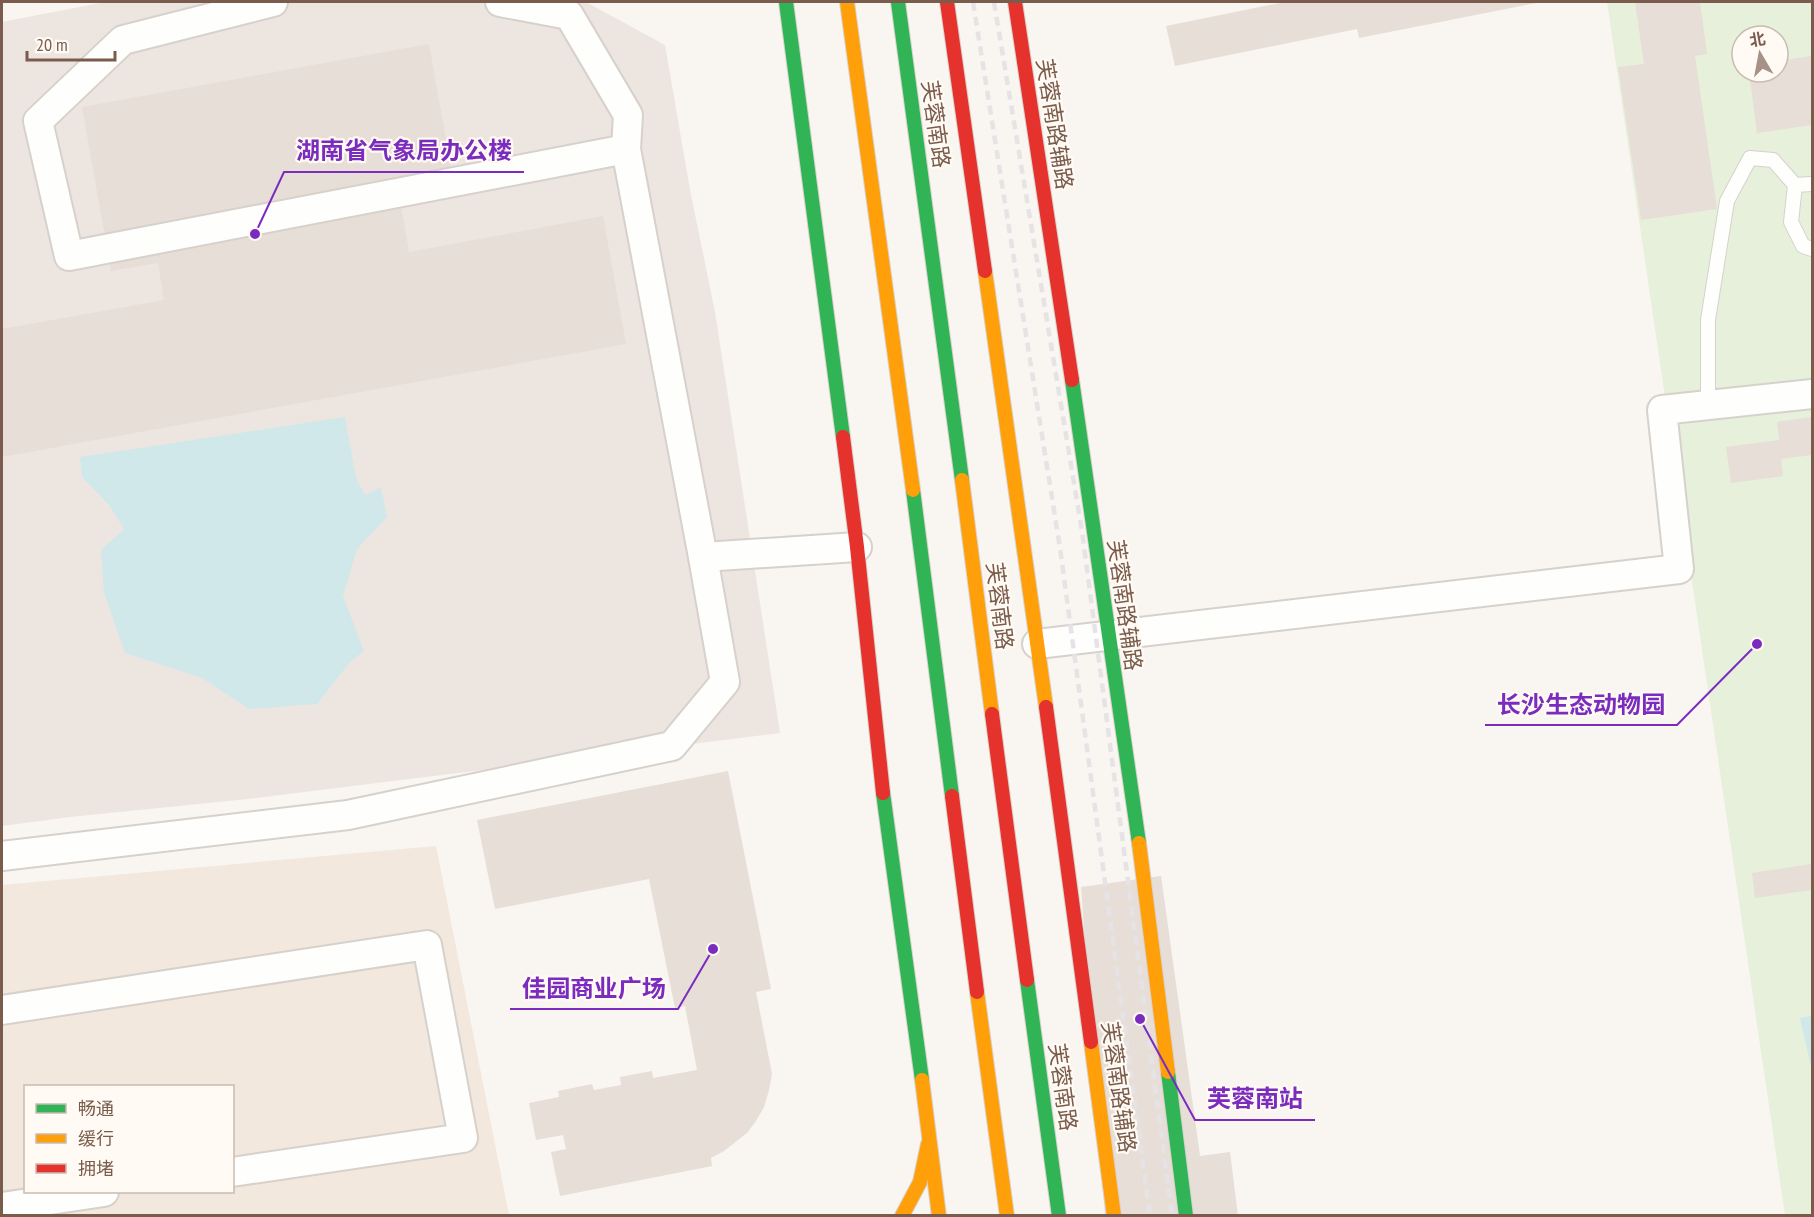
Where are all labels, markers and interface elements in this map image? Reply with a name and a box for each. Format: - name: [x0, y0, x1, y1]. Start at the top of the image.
- scale bar: [27, 24, 116, 62]
- north arrow: [1730, 24, 1790, 84]
- text: 北: [1748, 28, 1767, 50]
- text: 20 m: [36, 33, 68, 56]
- street label: 芙蓉南路辅路: [1031, 57, 1079, 191]
- street label: 芙蓉南路: [916, 78, 956, 170]
- callout: 湖南省气象局办公楼: [284, 130, 524, 172]
- text: 湖南省气象局办公楼: [296, 135, 512, 166]
- street label: 芙蓉南路辅路: [1102, 538, 1148, 672]
- street label: 芙蓉南路: [981, 561, 1019, 651]
- callout: 长沙生态动物园: [1485, 683, 1677, 725]
- text: 长沙生态动物园: [1497, 689, 1665, 720]
- callout: 佳园商业广场: [510, 967, 678, 1009]
- text: 佳园商业广场: [522, 973, 666, 1004]
- street label: 芙蓉南路辅路: [1096, 1020, 1142, 1154]
- street label: 芙蓉南路: [1043, 1041, 1083, 1133]
- callout: 芙蓉南站: [1195, 1078, 1315, 1120]
- text: 芙蓉南站: [1207, 1083, 1303, 1114]
- legend: [24, 1085, 234, 1193]
- text: 畅通: [78, 1097, 114, 1120]
- text: 缓行: [78, 1127, 114, 1150]
- text: 拥堵: [78, 1157, 114, 1180]

